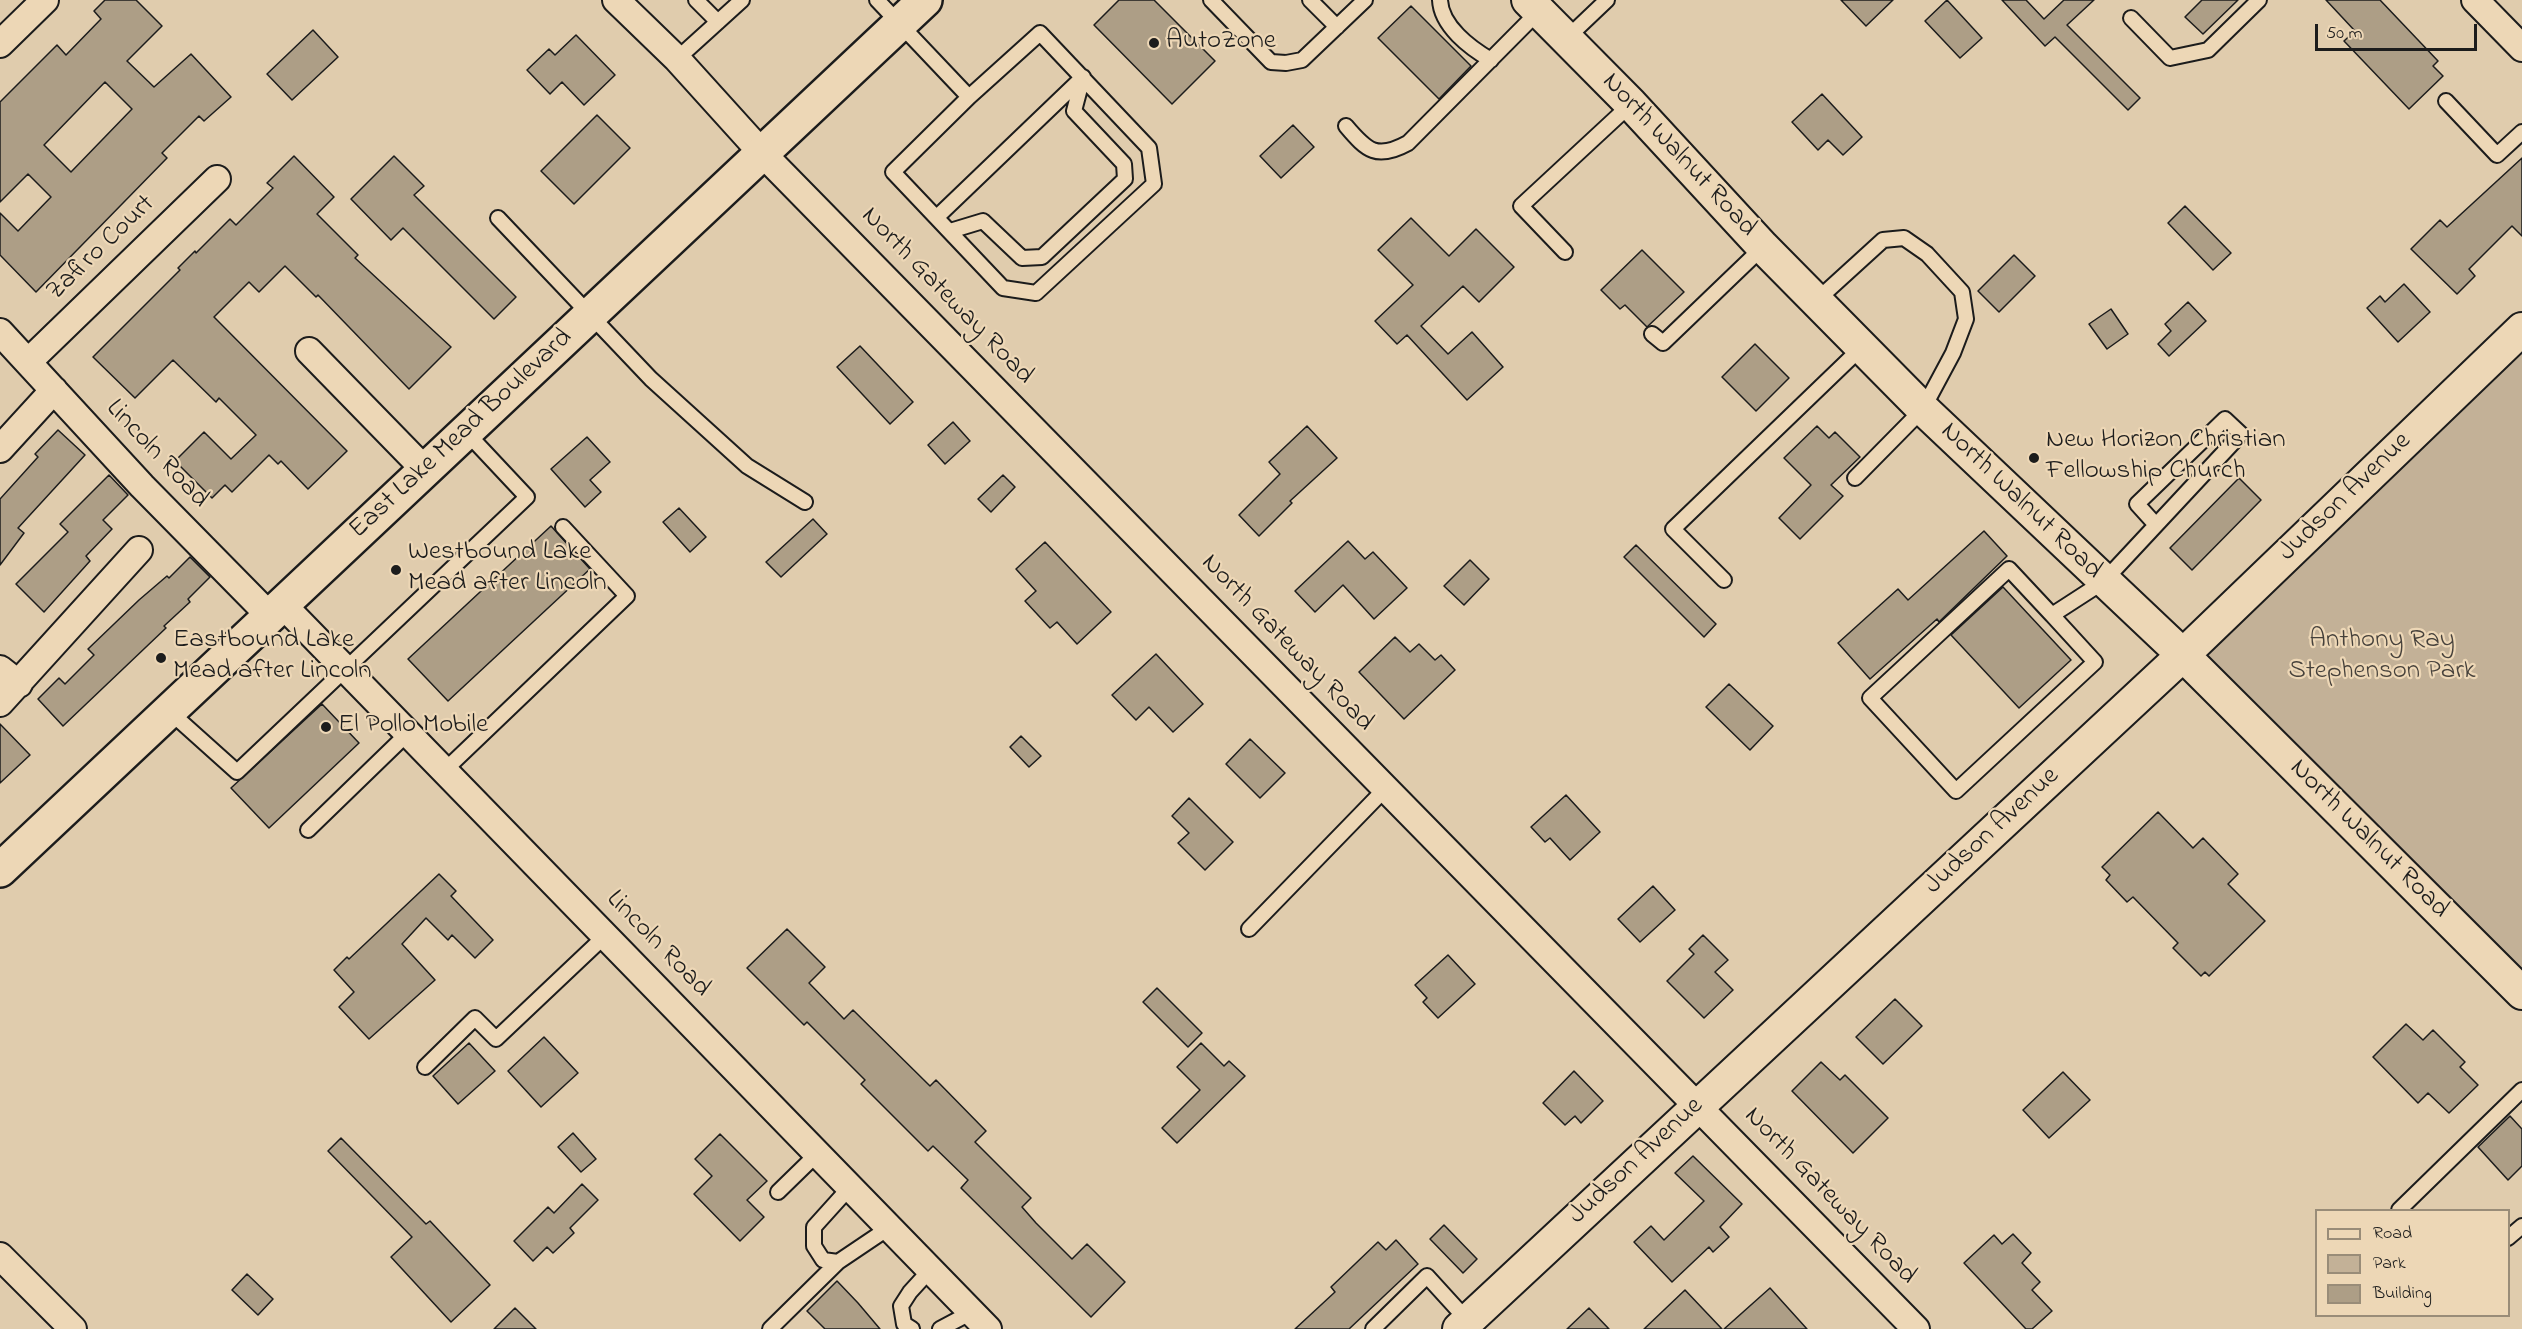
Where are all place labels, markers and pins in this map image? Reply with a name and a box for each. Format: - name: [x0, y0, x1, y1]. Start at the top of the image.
- place label: AutoZone: [1166, 27, 1276, 59]
- marker: AutoZone: [1147, 36, 1161, 50]
- place label: New Horizon Christian Fellowship Church: [2046, 426, 2286, 489]
- marker: New Horizon Christian Fellowship Church: [2027, 451, 2041, 465]
- place label: Westbound Lake Mead after Lincoln: [408, 538, 607, 601]
- marker: Westbound Lake Mead after Lincoln: [389, 563, 403, 577]
- place label: Eastbound Lake Mead after Lincoln: [173, 626, 372, 689]
- marker: Eastbound Lake Mead after Lincoln: [154, 651, 168, 665]
- place label: El Pollo Mobile: [338, 711, 488, 743]
- marker: El Pollo Mobile: [319, 720, 333, 734]

